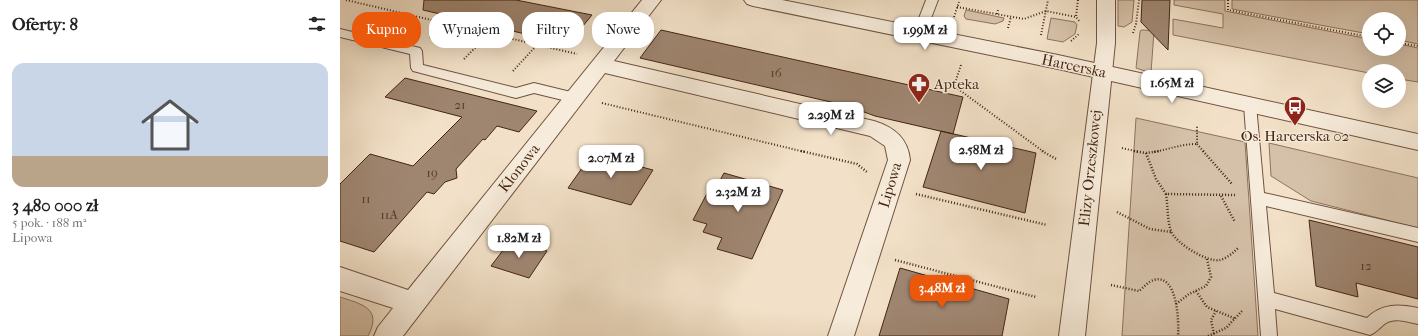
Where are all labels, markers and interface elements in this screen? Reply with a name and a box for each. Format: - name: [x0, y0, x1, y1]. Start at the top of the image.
- chip: Kupno: [352, 12, 421, 48]
- chip: Wynajem: [429, 12, 514, 48]
- chip: Filtry: [522, 12, 584, 48]
- chip: Nowe: [592, 12, 654, 48]
- map controls: [1362, 12, 1406, 108]
- button: locate: [1362, 12, 1406, 56]
- icon: filters: [306, 13, 328, 35]
- text: Oferty: 8: [12, 14, 78, 34]
- pin: 1.99M zł: [884, 17, 966, 51]
- text: 1.99M zł: [903, 22, 947, 37]
- street label: Harcerska: [1040, 50, 1109, 82]
- button: layers: [1362, 64, 1406, 108]
- house number: 16: [770, 65, 783, 80]
- pin: 1.65M zł: [1131, 70, 1213, 104]
- pharmacy icon: Apteka: [906, 71, 932, 104]
- place label: Apteka: [933, 75, 980, 93]
- text: 1.65M zł: [1150, 75, 1194, 90]
- icon: home: [134, 89, 206, 161]
- bus stop icon: Os. Harcerska 02: [1282, 94, 1308, 127]
- house number: 21: [454, 97, 466, 112]
- pin: 2.29M zł: [790, 102, 872, 136]
- text: 2.29M zł: [808, 107, 854, 122]
- street label: Elizy Orzeszkowej: [1075, 109, 1105, 227]
- place label: Os. Harcerska 02: [1241, 127, 1349, 145]
- pin: 2.58M zł: [940, 137, 1022, 171]
- street label: Klonowa: [495, 139, 544, 196]
- text: 2.58M zł: [959, 142, 1003, 157]
- pin: 2.07M zł: [570, 145, 652, 179]
- text: 2.07M zł: [588, 150, 634, 165]
- street label: Lipowa: [875, 159, 906, 210]
- house number: 19: [426, 165, 438, 180]
- pin: 2.32M zł: [697, 179, 779, 213]
- text: 2.32M zł: [715, 184, 761, 199]
- house number: 11: [361, 191, 371, 206]
- text: 3 480 000 zł: [12, 195, 98, 215]
- house number: 11A: [380, 207, 398, 222]
- text: 5 pok. · 188 m²: [12, 215, 87, 230]
- pin: 1.82M zł: [478, 225, 560, 259]
- text: Lipowa: [12, 230, 53, 245]
- text: 1.82M zł: [497, 230, 541, 245]
- house number: 12: [1360, 258, 1372, 273]
- pin: 3.48M zł: [901, 275, 983, 309]
- text: 3.48M zł: [919, 280, 965, 295]

